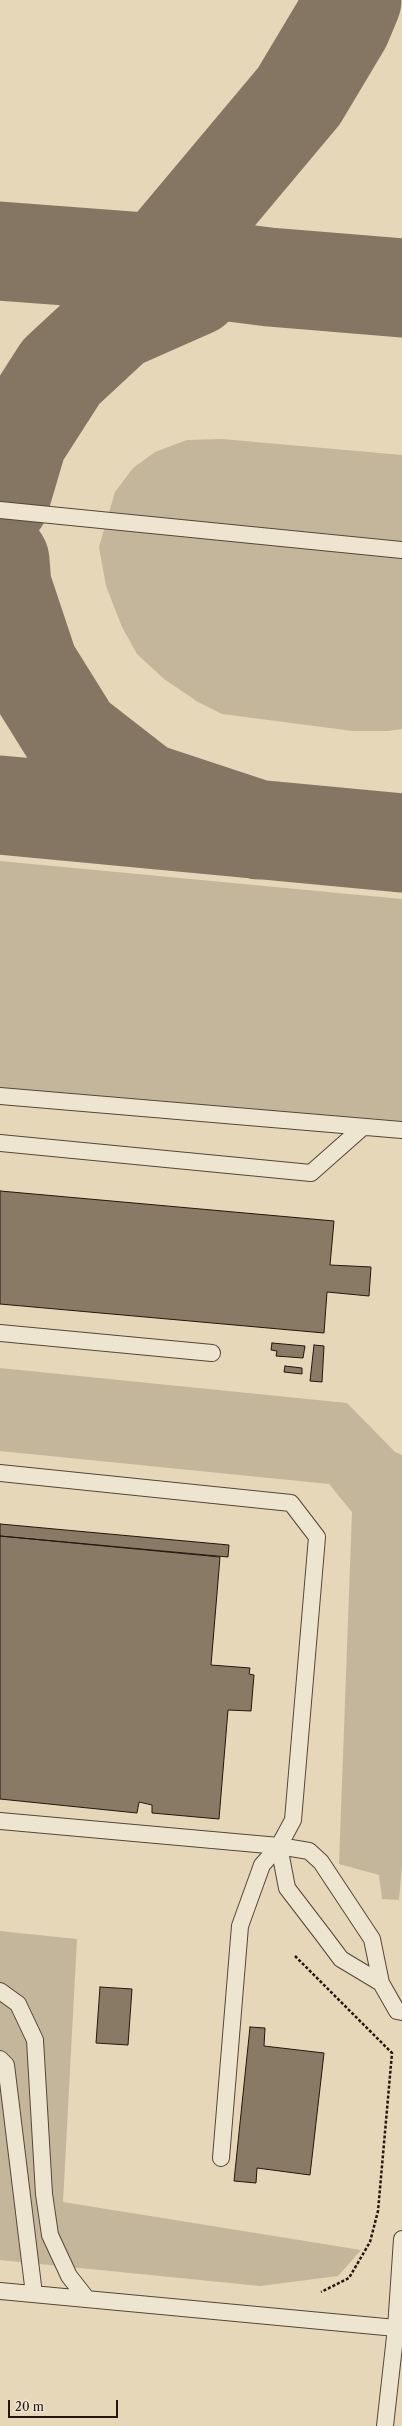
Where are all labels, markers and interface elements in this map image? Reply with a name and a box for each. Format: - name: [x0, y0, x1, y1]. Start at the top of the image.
- scale bar: [10, 2392, 120, 2418]
- text: 20 m: [15, 2399, 44, 2414]

